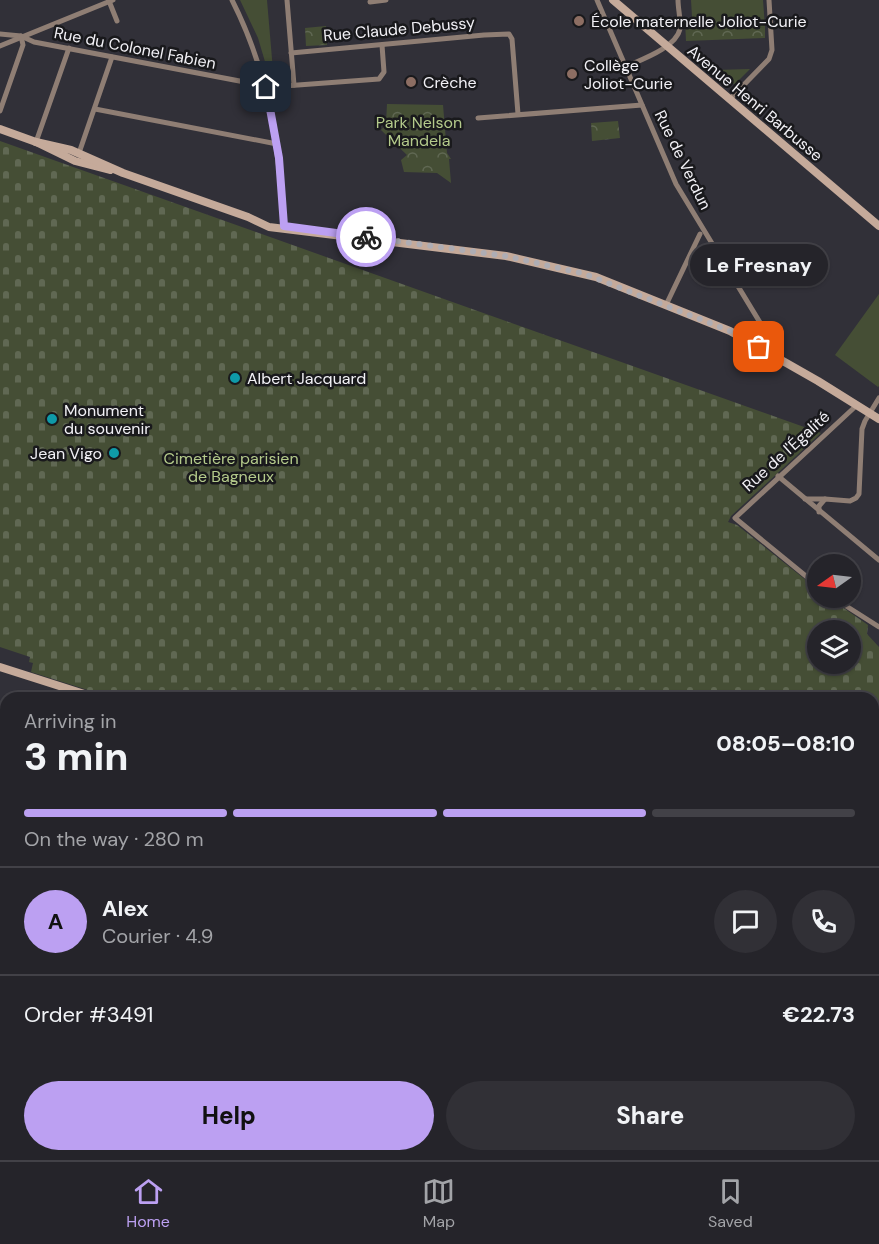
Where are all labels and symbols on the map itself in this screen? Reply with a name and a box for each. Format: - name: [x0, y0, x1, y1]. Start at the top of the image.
- place label: École maternelle Joliot-Curie: [591, 11, 807, 32]
- street label: Rue Claude Debussy: [322, 12, 476, 46]
- marker: École maternelle Joliot-Curie: [572, 14, 586, 28]
- street label: Rue du Colonel Fabien: [52, 22, 218, 74]
- street label: Avenue Henri Barbusse: [683, 40, 827, 166]
- place label: Collège Joliot-Curie: [584, 55, 673, 94]
- pin: [240, 61, 291, 112]
- marker: Collège Joliot-Curie: [565, 67, 579, 81]
- place label: Crèche: [423, 72, 477, 93]
- marker: Crèche: [404, 75, 418, 89]
- street label: Rue de Verdun: [650, 107, 716, 213]
- park label: Park Nelson Mandela: [376, 112, 462, 151]
- courier: [336, 207, 396, 267]
- callout: Le Fresnay: [690, 245, 828, 287]
- pin: [733, 321, 784, 372]
- place label: Albert Jacquard: [247, 368, 366, 389]
- marker: Albert Jacquard: [228, 371, 242, 385]
- place label: Monument du souvenir: [64, 400, 150, 439]
- street label: Rue de l'Égalité: [738, 406, 834, 496]
- marker: Monument du souvenir: [45, 412, 59, 426]
- place label: Jean Vigo: [30, 443, 102, 464]
- marker: Jean Vigo: [107, 446, 121, 460]
- park label: Cimetière parisien de Bagneux: [163, 448, 299, 487]
- north arrow: [807, 554, 861, 608]

